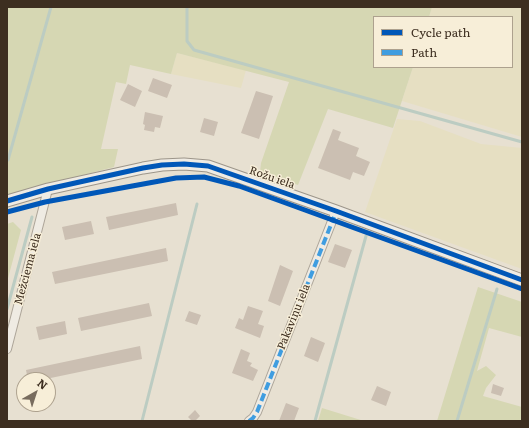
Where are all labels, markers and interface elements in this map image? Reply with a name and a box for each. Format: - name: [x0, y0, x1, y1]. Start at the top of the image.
- legend: [373, 16, 513, 68]
- text: Cycle path: [411, 23, 471, 41]
- text: Path: [411, 43, 437, 61]
- street label: Rožu iela: [247, 164, 297, 192]
- street label: Mežciema iela: [12, 231, 44, 307]
- street label: Pakaviņu iela: [275, 282, 313, 352]
- north arrow: [16, 372, 56, 412]
- text: N: [34, 374, 52, 393]

